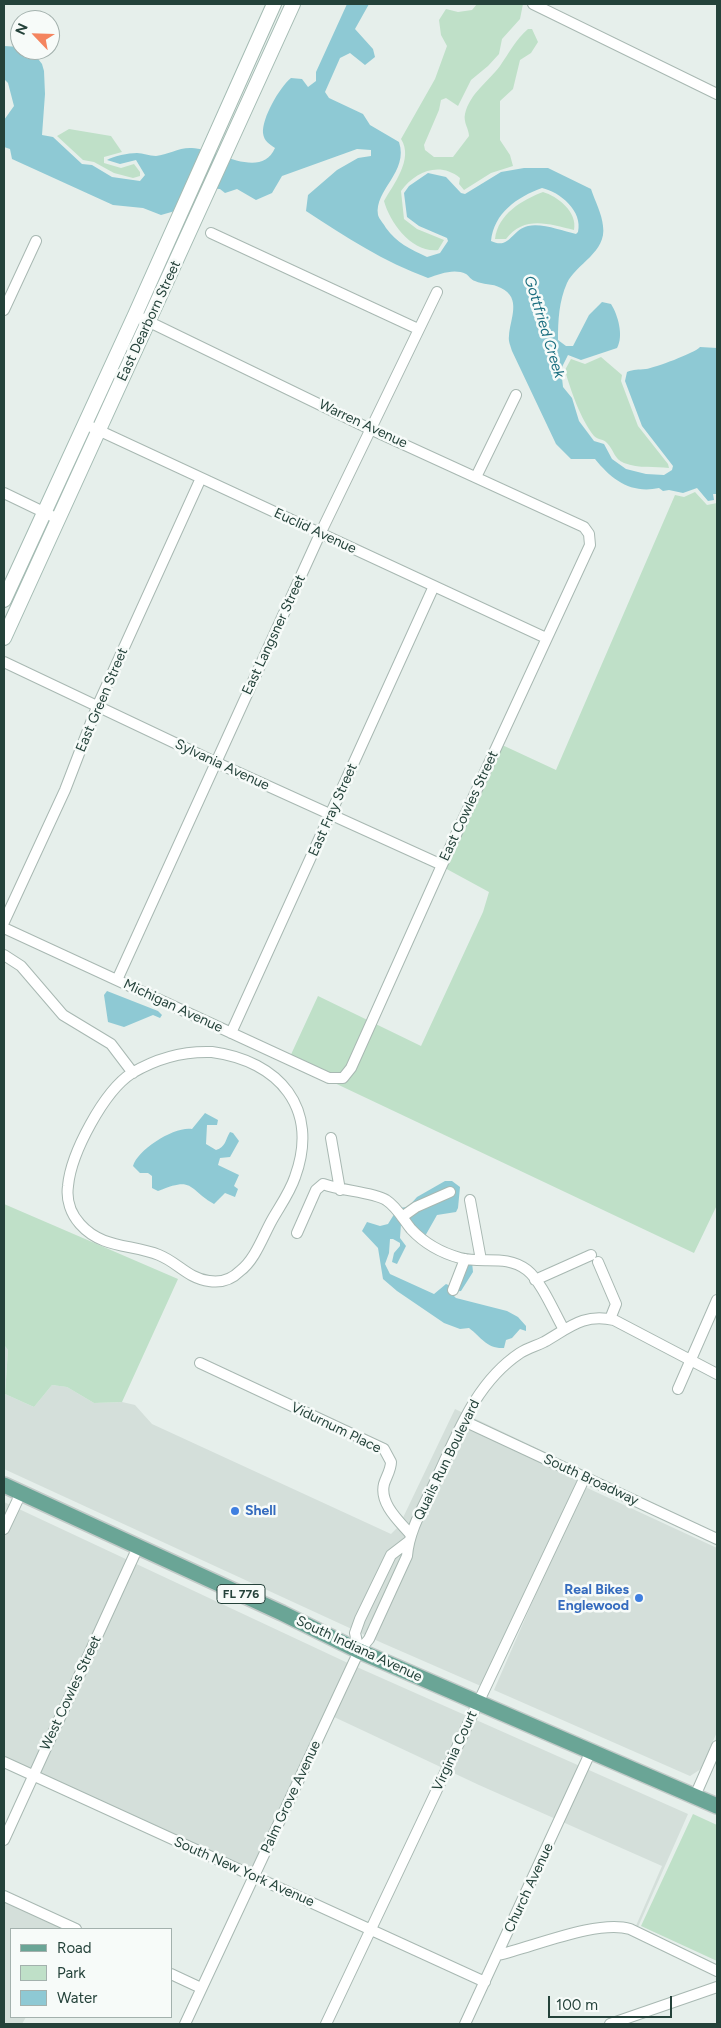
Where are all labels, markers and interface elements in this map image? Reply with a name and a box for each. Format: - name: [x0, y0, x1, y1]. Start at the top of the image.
- north arrow: [10, 10, 60, 60]
- text: N: [12, 21, 32, 38]
- street label: East Dearborn Street: [114, 258, 184, 384]
- water label: Gottfried Creek: [520, 274, 568, 380]
- street label: Warren Avenue: [316, 396, 410, 452]
- street label: Euclid Avenue: [271, 505, 359, 557]
- street label: East Langsner Street: [239, 572, 309, 698]
- street label: East Green Street: [72, 645, 132, 755]
- street label: Sylvania Avenue: [172, 736, 272, 794]
- street label: East Cowles Street: [436, 748, 502, 864]
- street label: East Fray Street: [305, 761, 361, 859]
- street label: Michigan Avenue: [121, 976, 225, 1036]
- street label: Quails Run Boulevard: [410, 1397, 484, 1523]
- street label: Vidurnum Place: [288, 1399, 384, 1457]
- street label: South Broadway: [541, 1451, 641, 1509]
- place label: Shell: [245, 1503, 276, 1519]
- marker: Shell: [229, 1505, 241, 1517]
- place label: Real Bikes Englewood: [557, 1582, 629, 1614]
- road number: FL 776: [217, 1585, 265, 1604]
- marker: Real Bikes Englewood: [633, 1592, 645, 1604]
- street label: South Indiana Avenue: [293, 1612, 425, 1686]
- street label: West Cowles Street: [37, 1633, 105, 1753]
- street label: Virginia Court: [429, 1708, 481, 1794]
- street label: Palm Grove Avenue: [258, 1738, 324, 1856]
- street label: South New York Avenue: [171, 1833, 317, 1911]
- street label: Church Avenue: [501, 1841, 557, 1935]
- legend: [10, 1928, 172, 2018]
- text: Road: [57, 1939, 92, 1957]
- text: Park: [57, 1964, 86, 1982]
- scale bar: [551, 1986, 675, 2018]
- text: Water: [57, 1989, 97, 2007]
- text: 100 m: [556, 1996, 598, 2014]

